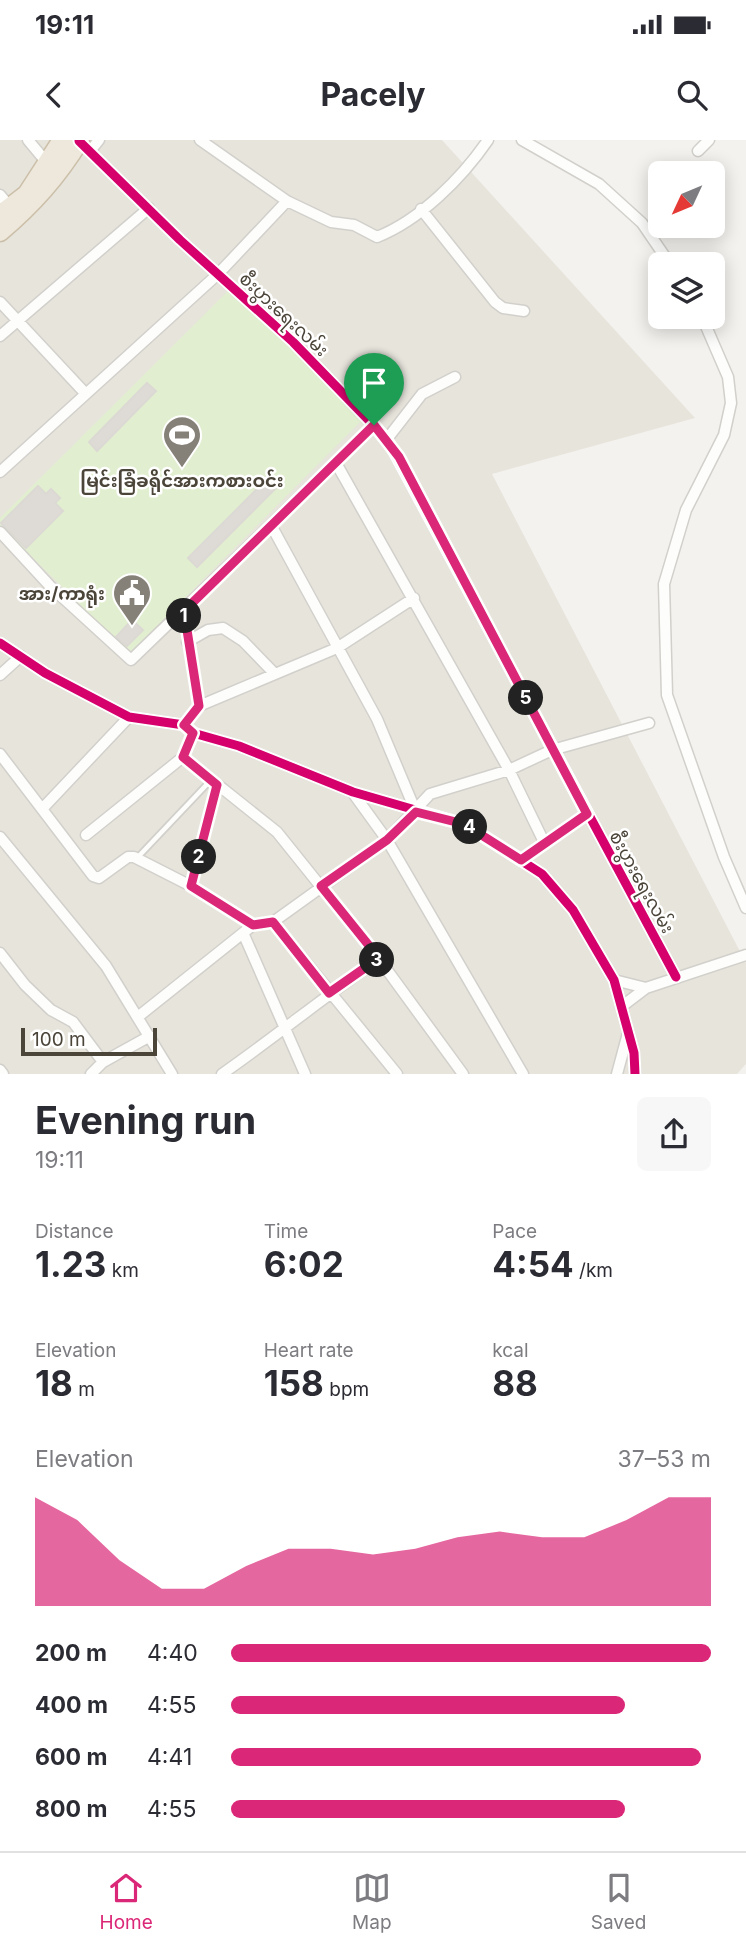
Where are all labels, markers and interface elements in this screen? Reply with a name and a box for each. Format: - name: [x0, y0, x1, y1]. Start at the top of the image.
- text: 19:11: [35, 9, 94, 40]
- text: Pacely: [320, 75, 426, 114]
- icon: back: [35, 76, 73, 114]
- icon: search: [673, 76, 711, 114]
- north arrow: [648, 161, 724, 238]
- map controls: [648, 161, 725, 329]
- button: layers: [648, 252, 725, 329]
- street label: စီးပွားရေးလမ်း: [232, 265, 335, 364]
- pin: [344, 353, 404, 425]
- icon: arrive: [355, 364, 393, 402]
- sports icon: မြင်းခြံခရိုင်အားကစားဝင်း: [161, 414, 203, 469]
- place label: မြင်းခြံခရိုင်အားကစားဝင်း: [80, 469, 284, 495]
- public building icon: အား/ကာရုံး: [111, 572, 153, 627]
- place label: အား/ကာရုံး: [19, 583, 105, 608]
- pin: 1: [166, 598, 202, 634]
- text: 1: [179, 604, 188, 627]
- pin: 5: [508, 680, 544, 716]
- text: 5: [519, 686, 532, 709]
- pin: 4: [452, 810, 488, 844]
- text: 4: [463, 815, 476, 838]
- street label: စီးပွားရေးလမ်း: [601, 826, 681, 939]
- pin: 2: [182, 840, 216, 874]
- text: 2: [193, 845, 204, 868]
- pin: 3: [360, 942, 394, 978]
- text: 3: [370, 948, 383, 971]
- scale bar: [21, 1025, 158, 1057]
- text: 100 m: [32, 1028, 86, 1051]
- text: Evening run: [35, 1097, 256, 1143]
- button: share: [637, 1097, 711, 1171]
- text: 19:11: [35, 1146, 84, 1174]
- text: Distance: [35, 1220, 113, 1243]
- text: Time: [264, 1220, 308, 1243]
- text: Pace: [492, 1220, 537, 1243]
- text: 1.23: [35, 1243, 106, 1285]
- text: 6:02: [264, 1243, 344, 1285]
- text: 4:54: [492, 1243, 574, 1285]
- text: km: [106, 1259, 139, 1282]
- text: /km: [574, 1259, 613, 1282]
- text: Elevation: [35, 1339, 116, 1362]
- text: Heart rate: [264, 1339, 354, 1362]
- text: kcal: [492, 1339, 529, 1362]
- text: 18: [35, 1362, 73, 1404]
- text: 158: [264, 1362, 324, 1404]
- text: 88: [492, 1362, 538, 1404]
- text: m: [73, 1378, 95, 1401]
- text: bpm: [324, 1378, 369, 1401]
- text: Elevation: [35, 1445, 134, 1473]
- text: 37–53 m: [617, 1445, 711, 1473]
- text: 200 m: [35, 1639, 107, 1667]
- text: 4:40: [147, 1639, 198, 1667]
- text: 400 m: [35, 1691, 108, 1719]
- text: 4:55: [147, 1691, 196, 1719]
- text: 600 m: [35, 1743, 107, 1771]
- text: 4:41: [147, 1743, 192, 1771]
- text: 800 m: [35, 1795, 107, 1823]
- text: 4:55: [147, 1795, 196, 1823]
- tab: Home: [100, 1869, 153, 1934]
- tab: Map: [352, 1869, 392, 1934]
- tab: Saved: [591, 1869, 646, 1934]

